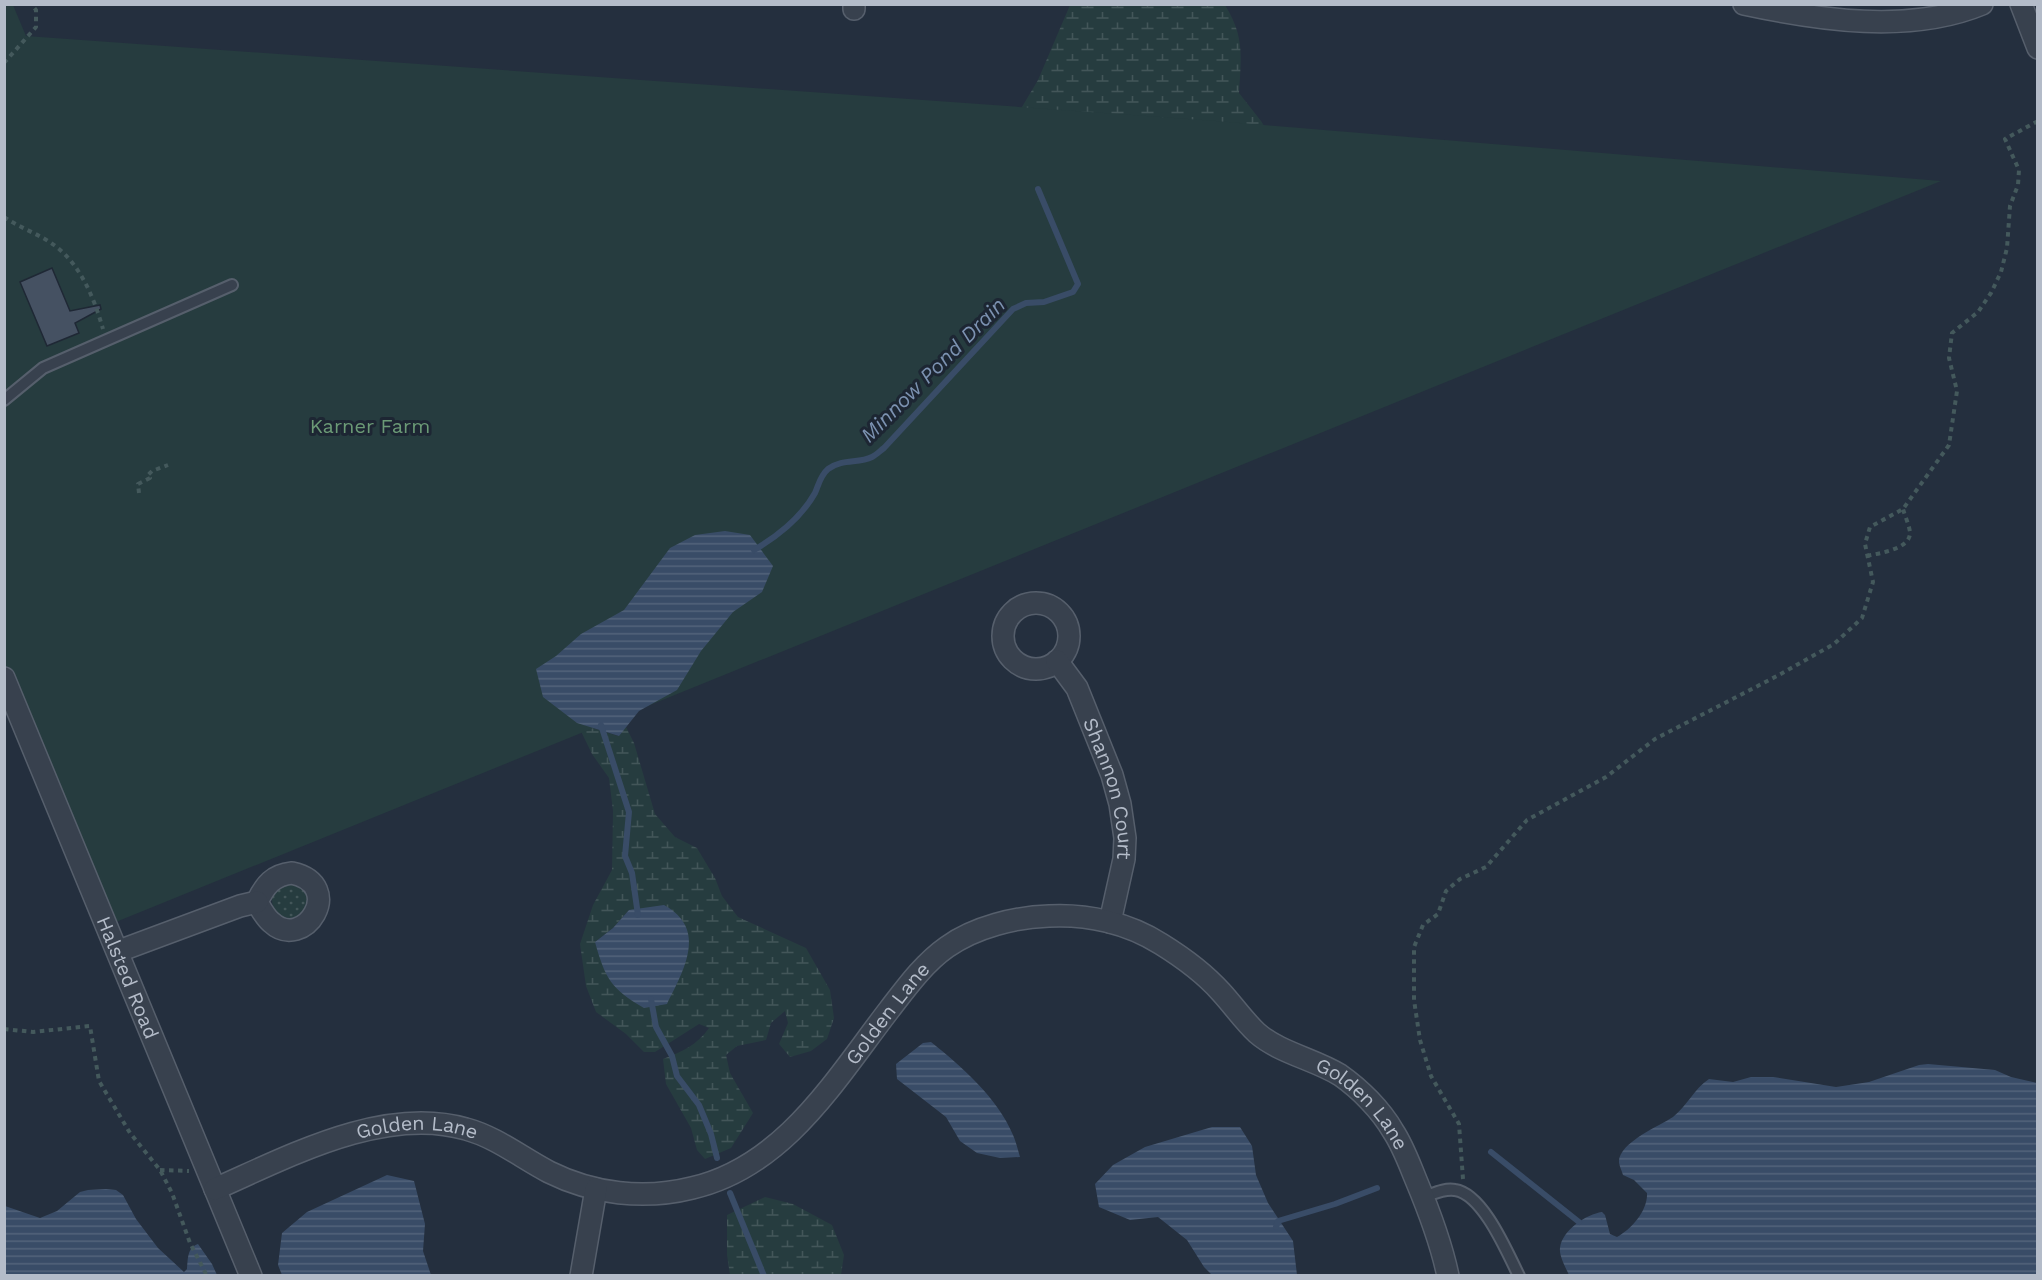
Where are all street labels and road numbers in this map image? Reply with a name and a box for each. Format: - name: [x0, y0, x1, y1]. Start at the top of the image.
- street label: Shannon Court: [1078, 714, 1138, 861]
- street label: Halsted Road: [92, 912, 164, 1042]
- street label: Golden Lane: [840, 957, 934, 1070]
- street label: Golden Lane: [1312, 1053, 1413, 1154]
- street label: Golden Lane: [353, 1111, 481, 1144]

